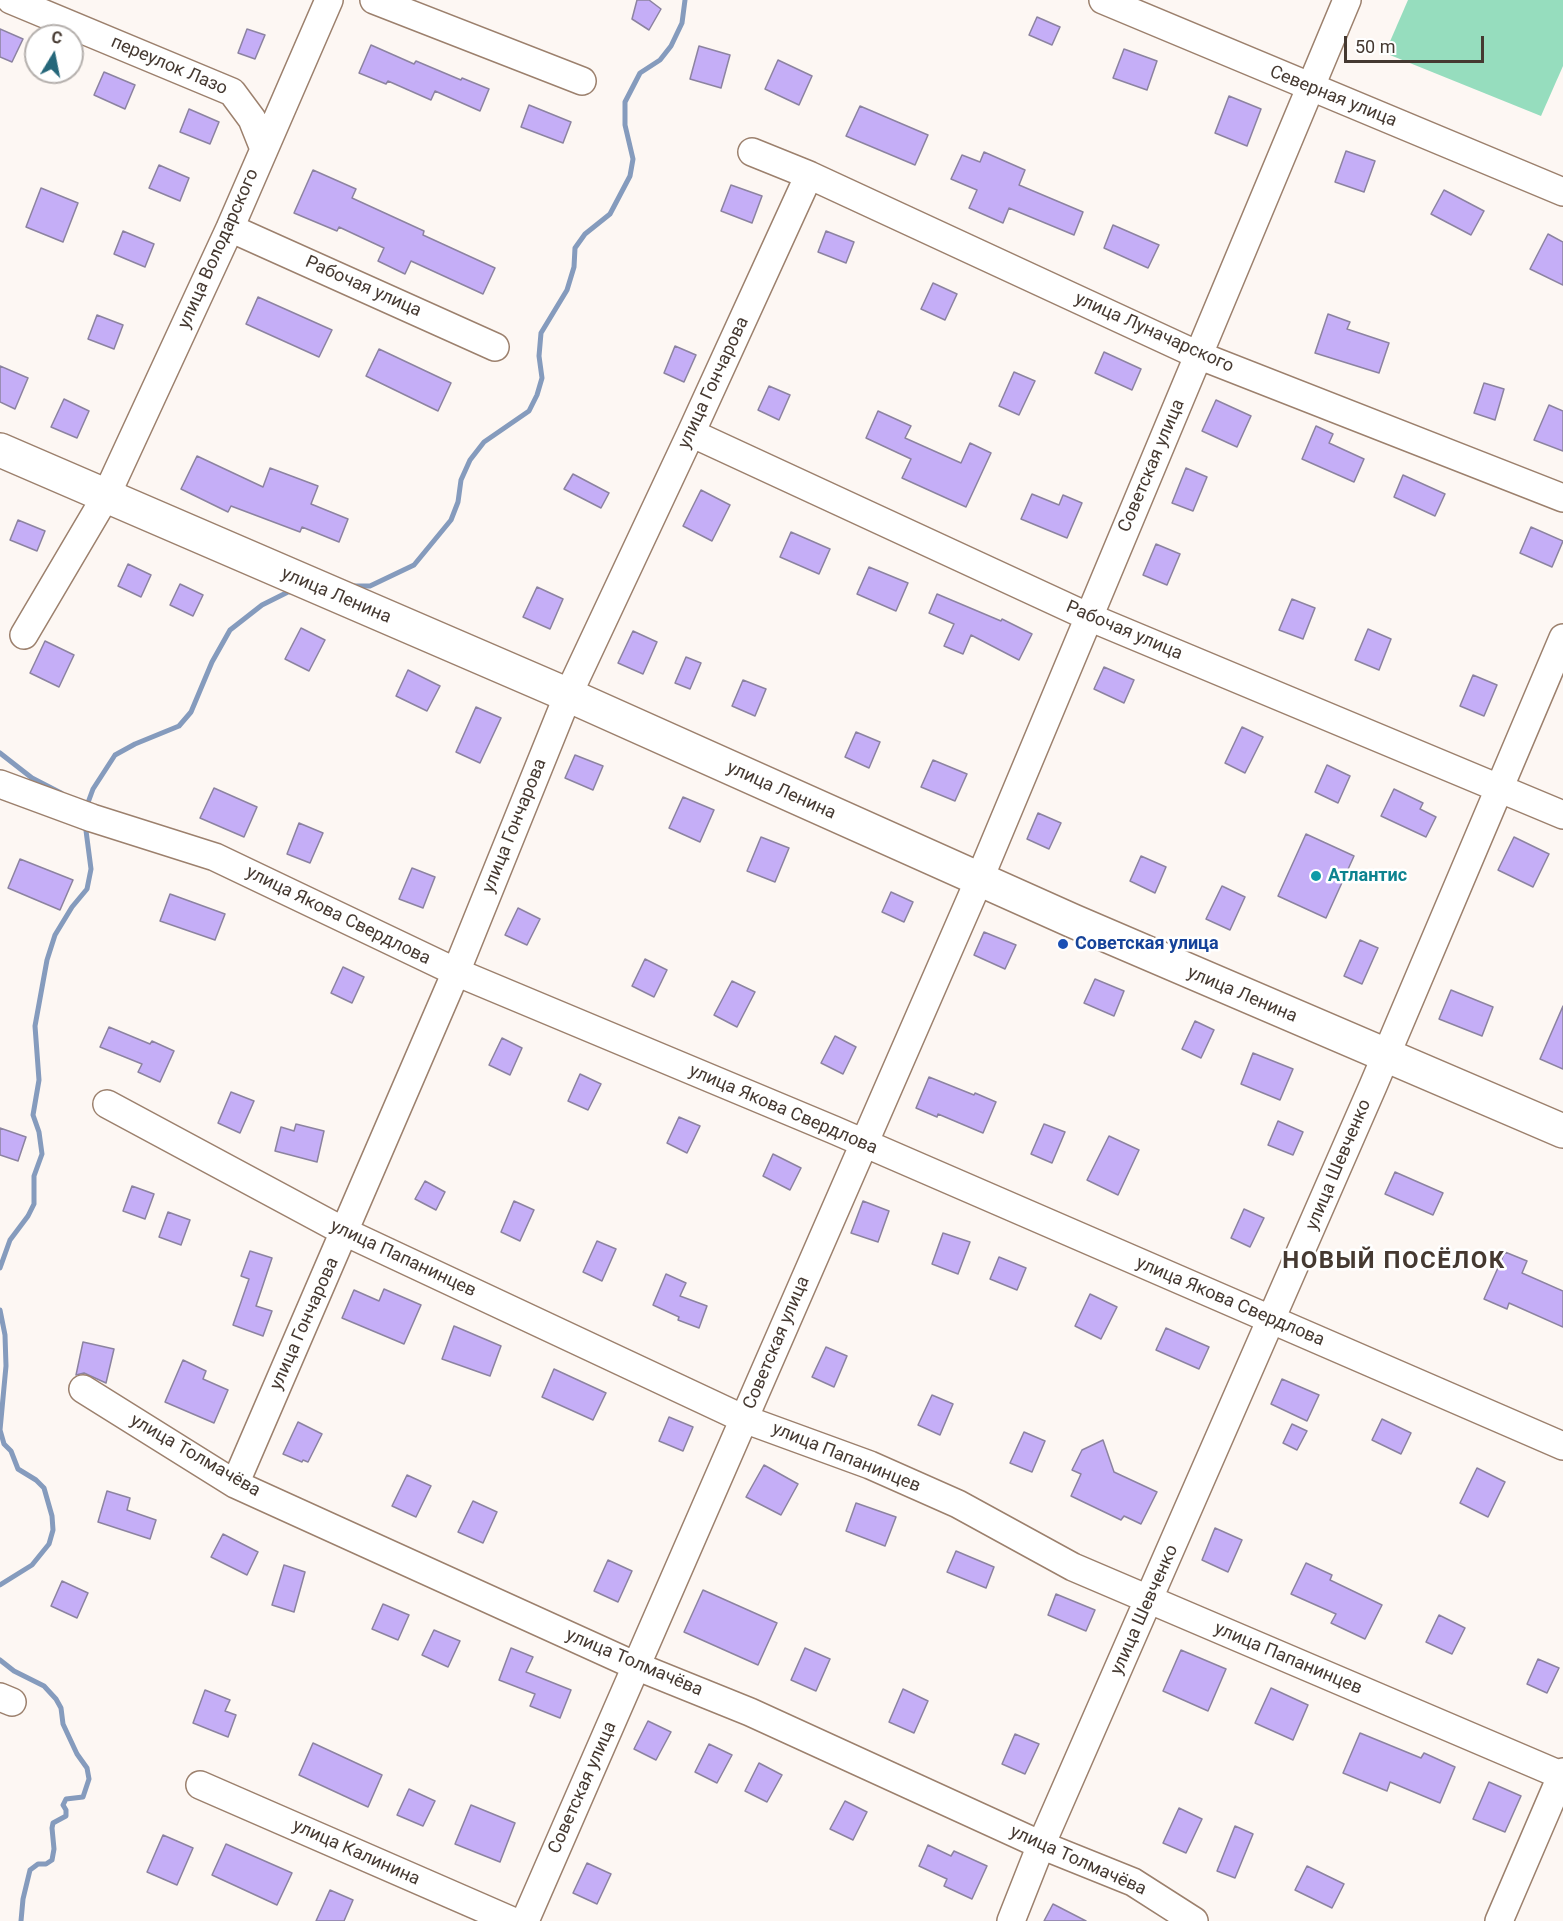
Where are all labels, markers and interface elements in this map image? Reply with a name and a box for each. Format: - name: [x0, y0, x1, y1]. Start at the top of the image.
- north arrow: [24, 24, 84, 84]
- scale bar: [1347, 24, 1486, 62]
- text: С: [50, 27, 64, 48]
- street label: переулок Лазо: [108, 32, 230, 100]
- text: 50 m: [1355, 36, 1395, 57]
- street label: Северная улица: [1266, 62, 1400, 132]
- street label: улица Володарского: [174, 166, 264, 332]
- street label: Рабочая улица: [302, 252, 424, 322]
- street label: улица Луначарского: [1071, 288, 1237, 378]
- street label: улица Гончарова: [674, 314, 754, 452]
- street label: Советская улица: [1114, 396, 1190, 536]
- street label: улица Ленина: [278, 563, 394, 629]
- street label: Рабочая улица: [1062, 597, 1186, 665]
- street label: улица Гончарова: [478, 756, 552, 896]
- street label: улица Ленина: [723, 757, 839, 825]
- street label: улица Якова Свердлова: [242, 862, 434, 970]
- place label: Атлантис: [1328, 865, 1407, 887]
- marker: Атлантис: [1309, 869, 1323, 883]
- place label: Советская улица: [1075, 933, 1219, 955]
- marker: Советская улица: [1056, 937, 1070, 951]
- street label: улица Ленина: [1184, 962, 1300, 1028]
- street label: улица Якова Свердлова: [685, 1060, 881, 1160]
- street label: улица Шевченко: [1302, 1096, 1376, 1234]
- street label: улица Папанинцев: [327, 1216, 479, 1302]
- district label: НОВЫЙ ПОСЁЛОК: [1282, 1248, 1506, 1276]
- street label: улица Якова Свердлова: [1132, 1252, 1328, 1352]
- street label: улица Гончарова: [266, 1254, 344, 1394]
- street label: Советская улица: [739, 1273, 815, 1413]
- street label: улица Толмачёва: [126, 1410, 264, 1502]
- street label: улица Папанинцев: [769, 1418, 923, 1498]
- street label: улица Шевченко: [1107, 1542, 1183, 1678]
- street label: улица Папанинцев: [1211, 1618, 1365, 1700]
- street label: улица Толмачёва: [562, 1624, 706, 1702]
- street label: Советская улица: [544, 1719, 622, 1857]
- street label: улица Калинина: [289, 1815, 423, 1891]
- street label: улица Толмачёва: [1007, 1821, 1149, 1901]

